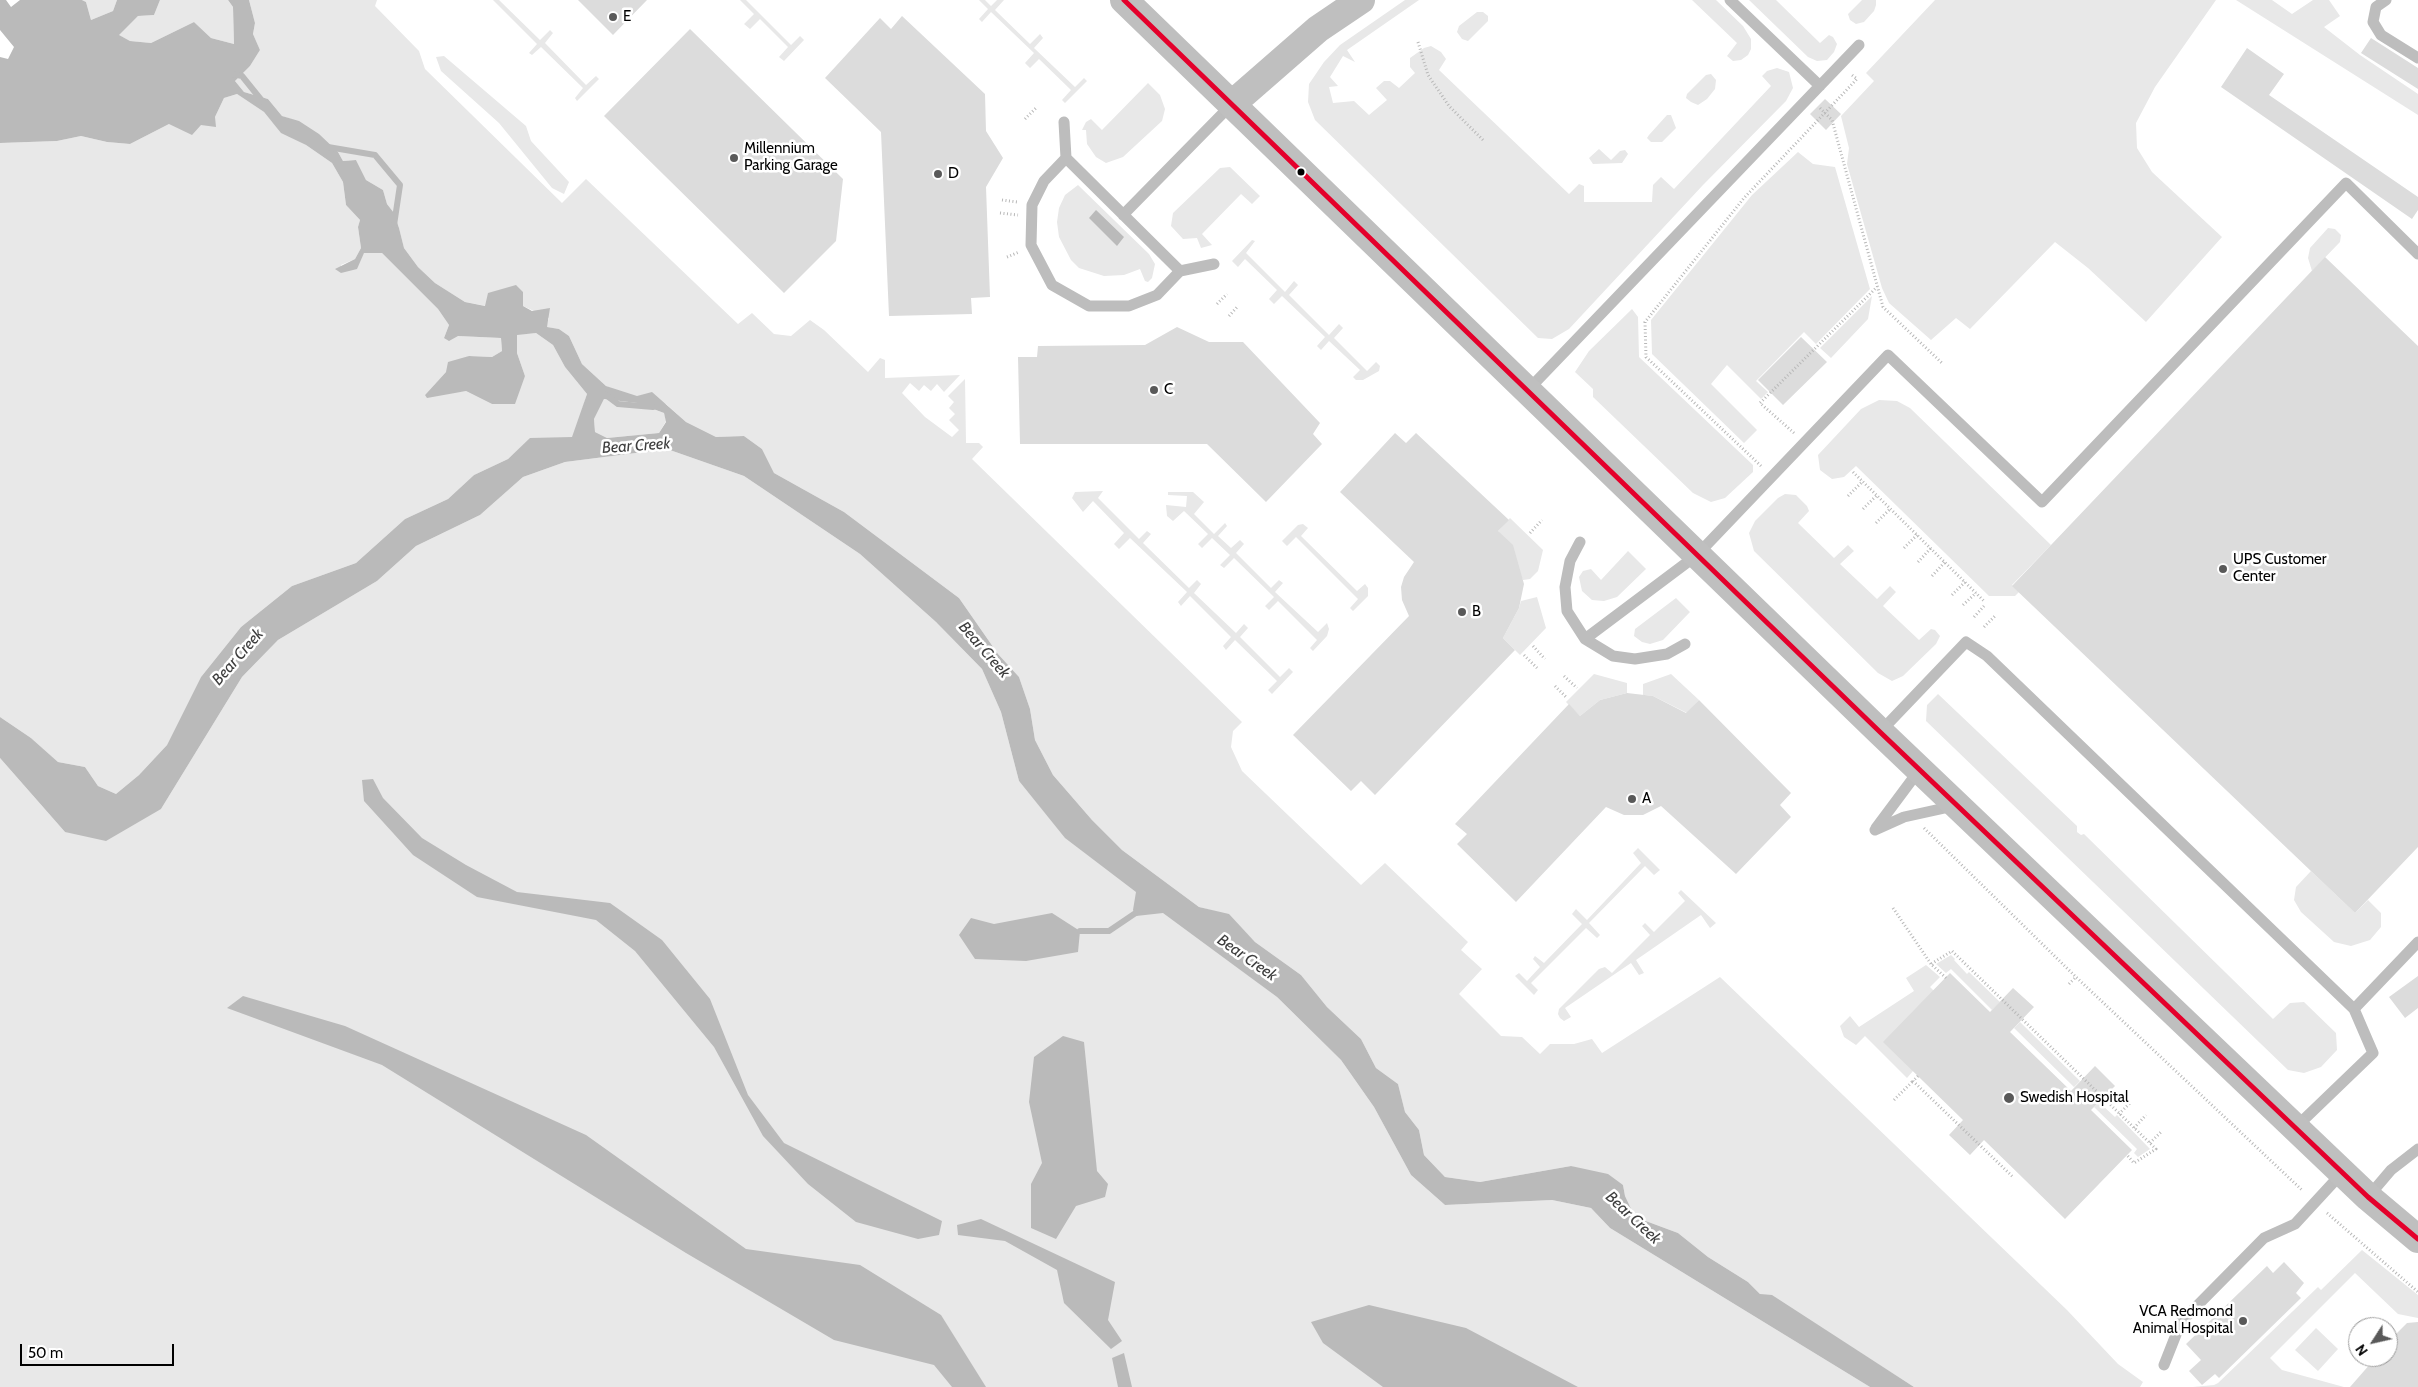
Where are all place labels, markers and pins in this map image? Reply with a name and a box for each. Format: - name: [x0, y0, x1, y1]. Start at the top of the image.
- place label: E: [623, 8, 631, 26]
- marker: E: [607, 11, 619, 23]
- place label: Millennium Parking Garage: [744, 140, 838, 175]
- marker: Millennium Parking Garage: [728, 152, 740, 164]
- place label: D: [948, 165, 959, 183]
- unlabelled marker: [1296, 167, 1306, 177]
- marker: D: [932, 168, 944, 180]
- place label: C: [1164, 381, 1173, 399]
- marker: C: [1148, 384, 1160, 396]
- place label: UPS Customer Center: [2233, 551, 2326, 586]
- marker: UPS Customer Center: [2217, 563, 2229, 575]
- place label: B: [1472, 603, 1481, 621]
- marker: B: [1456, 606, 1468, 618]
- place label: A: [1642, 790, 1651, 808]
- marker: A: [1626, 793, 1638, 805]
- place label: Swedish Hospital: [2020, 1089, 2128, 1107]
- marker: Swedish Hospital: [2002, 1091, 2016, 1105]
- place label: VCA Redmond Animal Hospital: [2133, 1303, 2233, 1338]
- marker: VCA Redmond Animal Hospital: [2237, 1315, 2249, 1327]

